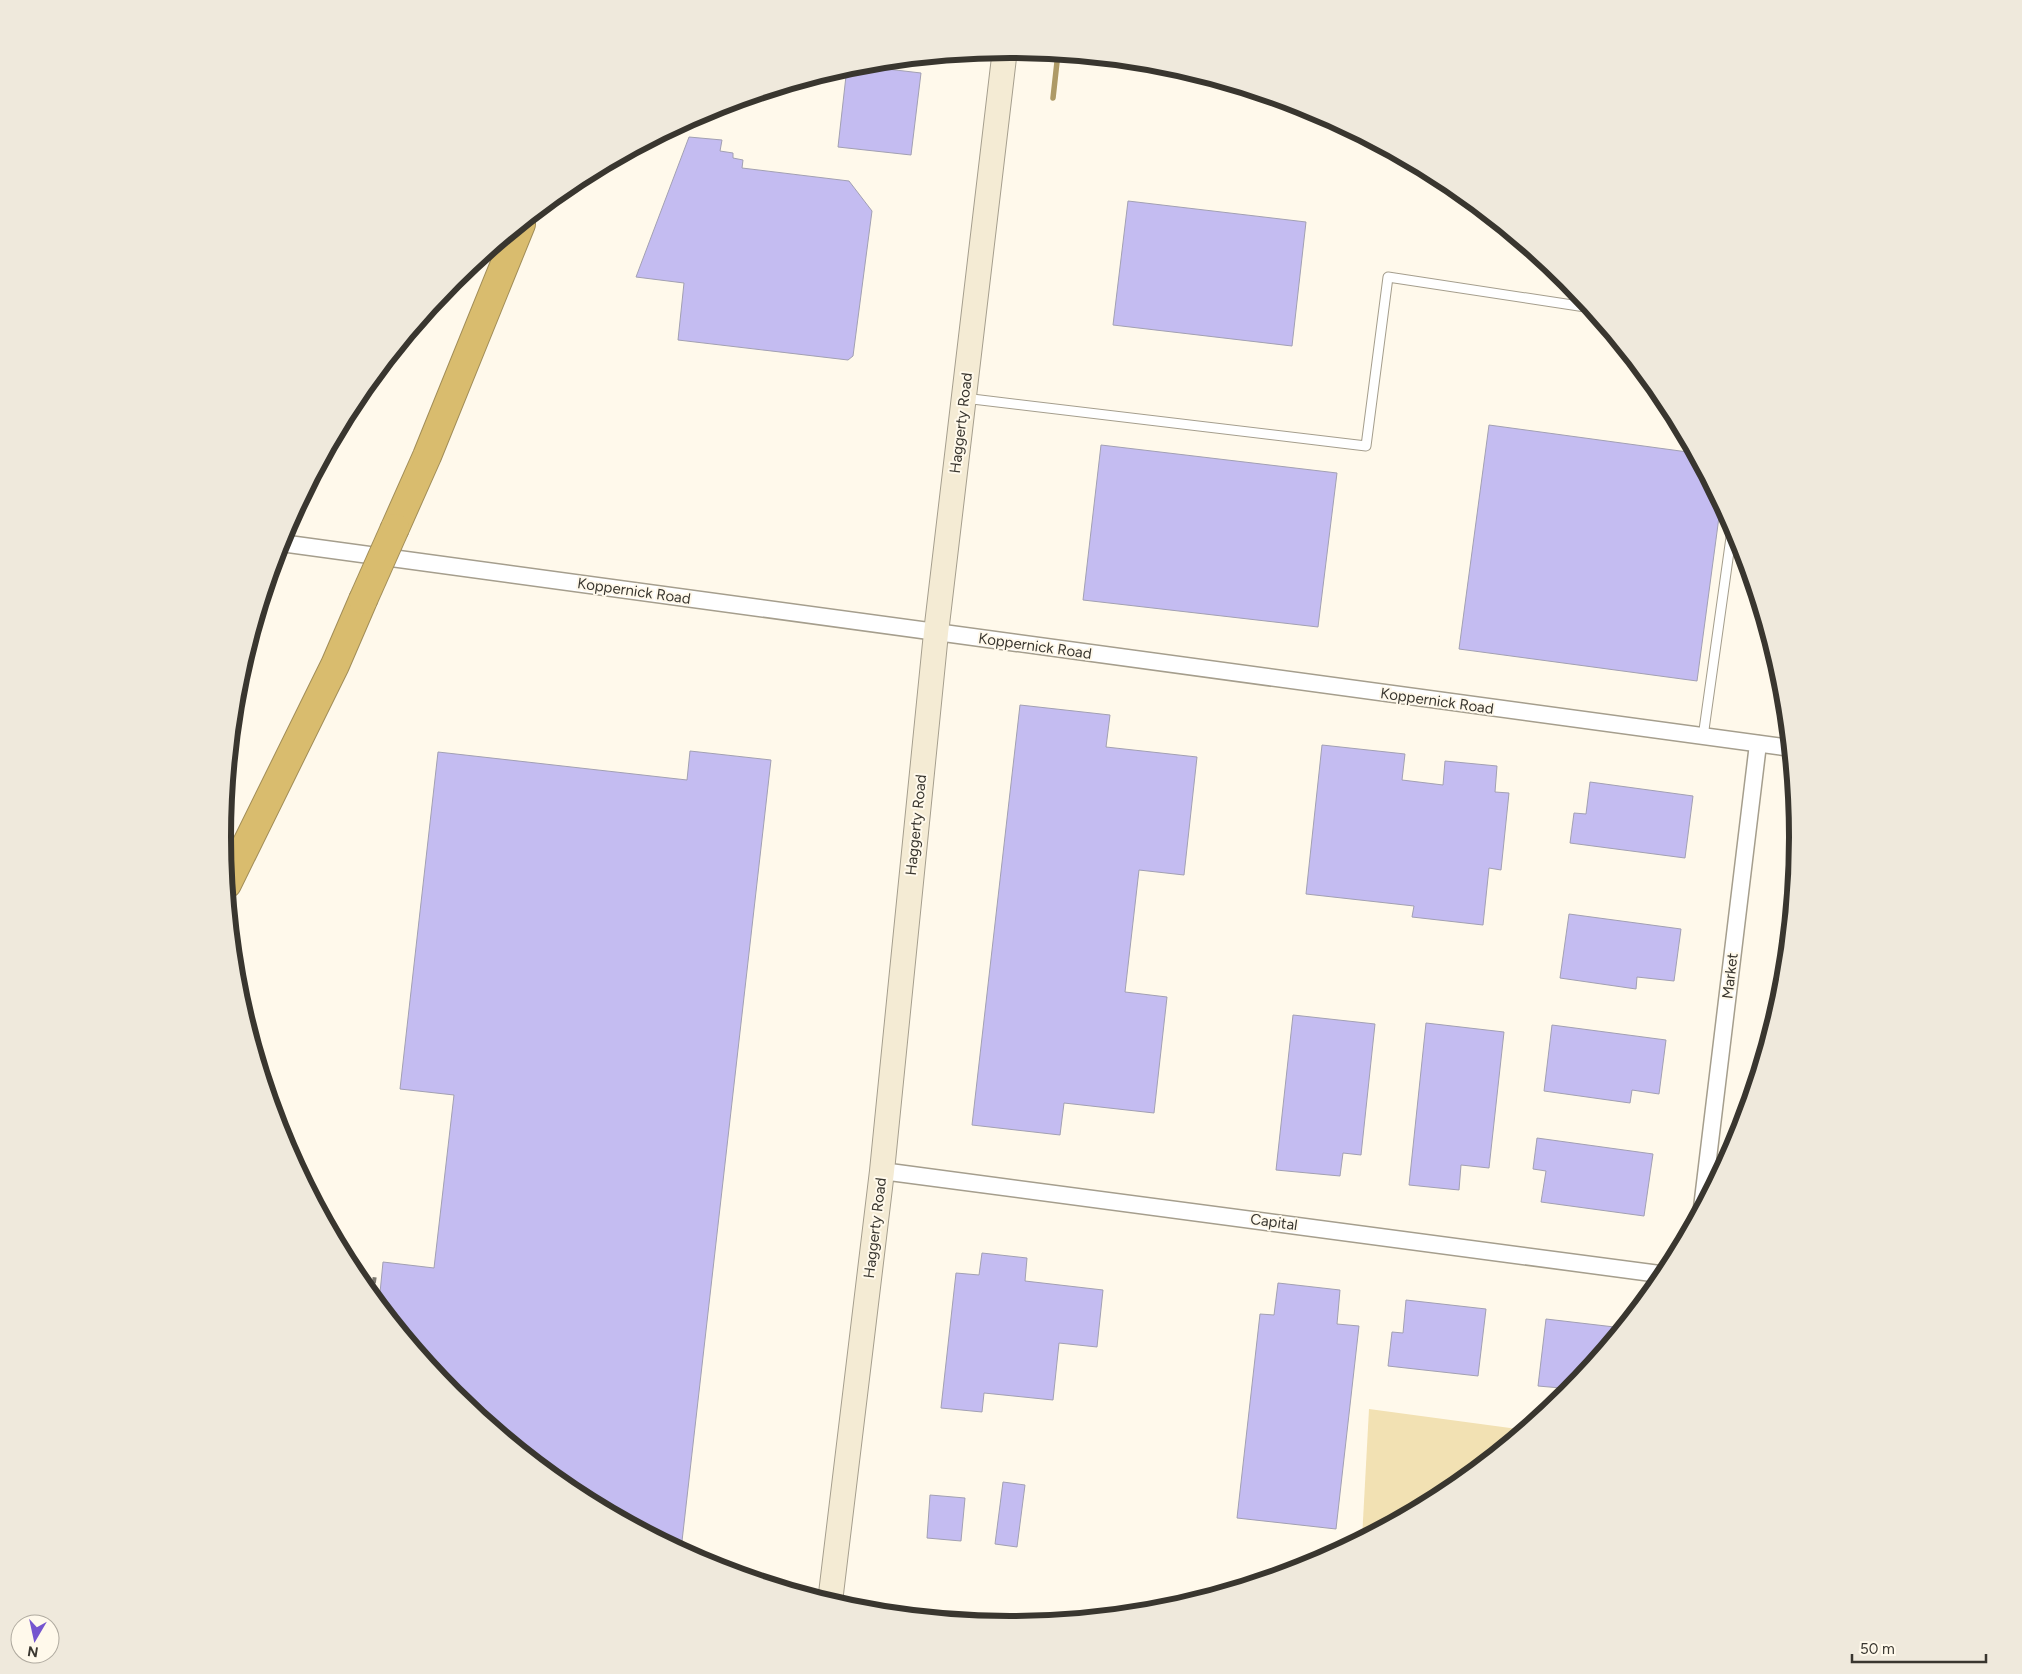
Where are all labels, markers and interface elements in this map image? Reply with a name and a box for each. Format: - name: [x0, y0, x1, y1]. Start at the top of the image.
- street label: Haggerty Road: [946, 371, 976, 475]
- street label: Koppernick Road: [576, 574, 692, 608]
- street label: Koppernick Road: [977, 629, 1093, 663]
- street label: Koppernick Road: [1379, 684, 1495, 718]
- street label: Haggerty Road: [902, 774, 930, 876]
- street label: Market: [1718, 952, 1742, 1000]
- street label: Haggerty Road: [860, 1176, 890, 1280]
- street label: Capital: [1249, 1210, 1299, 1234]
- north arrow: [10, 1614, 60, 1664]
- scale bar: [1852, 1632, 1986, 1664]
- text: 50 m: [1860, 1640, 1895, 1658]
- text: N: [26, 1642, 40, 1661]

